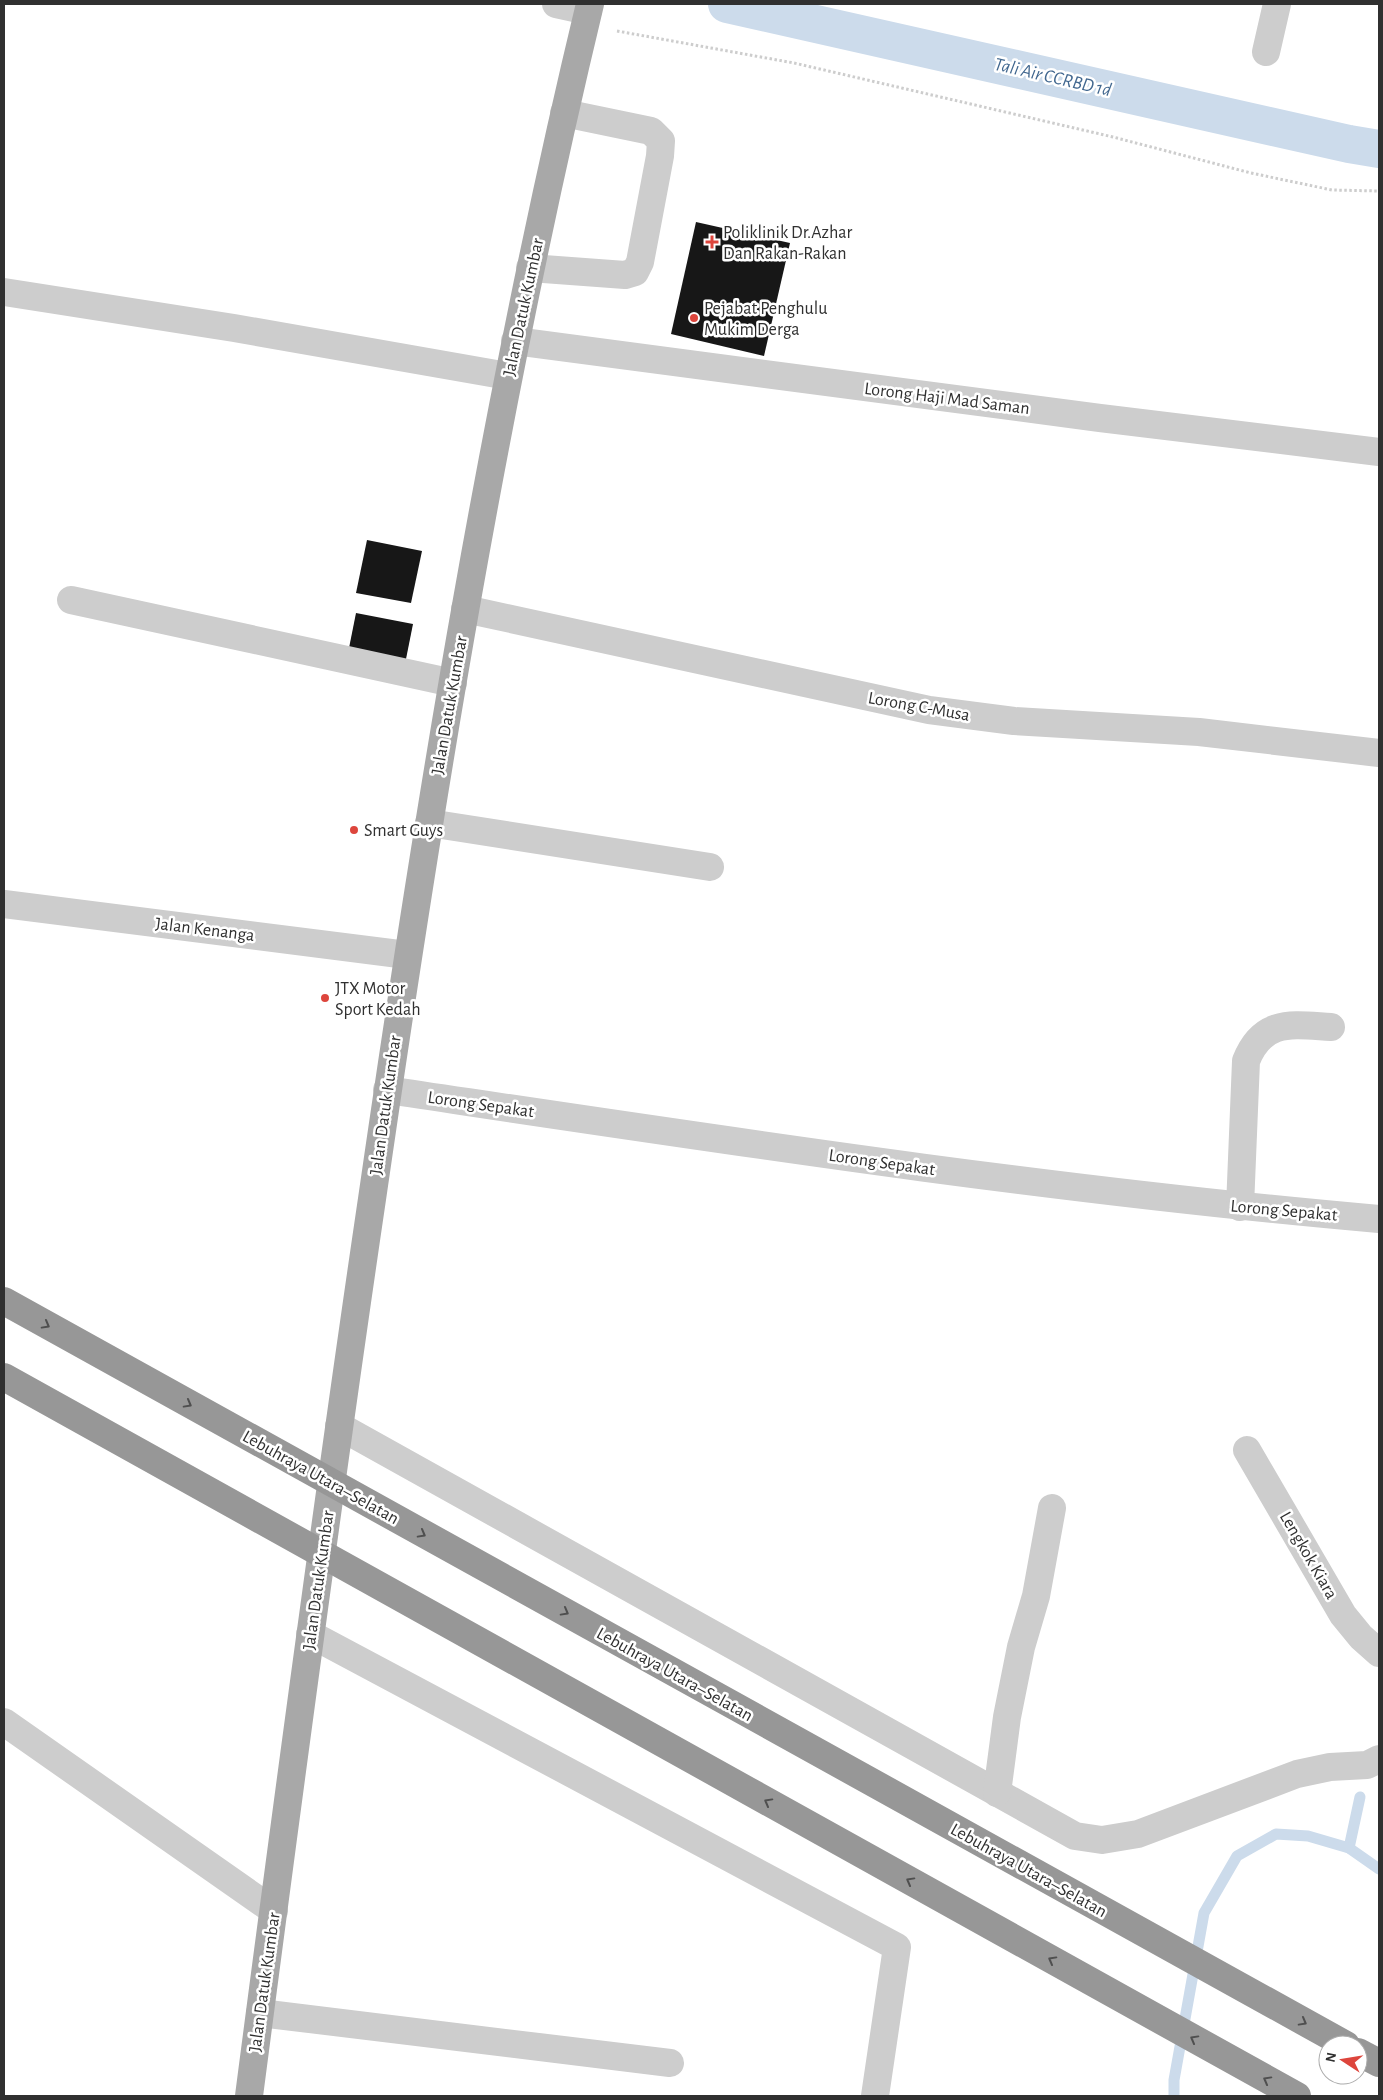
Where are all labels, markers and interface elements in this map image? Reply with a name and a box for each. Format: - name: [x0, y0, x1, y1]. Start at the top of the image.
- water label: Tali Air CCRBD 1d: [992, 55, 1114, 100]
- place label: Poliklinik Dr.Azhar Dan Rakan-Rakan: [723, 224, 852, 263]
- marker: Poliklinik Dr.Azhar Dan Rakan-Rakan: [705, 235, 719, 249]
- street label: Jalan Datuk Kumbar: [501, 236, 547, 378]
- place label: Pejabat Penghulu Mukim Derga: [704, 300, 827, 339]
- marker: Pejabat Penghulu Mukim Derga: [688, 312, 700, 324]
- street label: Lorong Haji Mad Saman: [863, 380, 1031, 418]
- street label: Jalan Datuk Kumbar: [429, 634, 471, 776]
- street label: Lorong C-Musa: [866, 689, 971, 725]
- place label: Smart Guys: [364, 822, 443, 840]
- marker: Smart Guys: [348, 824, 360, 836]
- street label: Jalan Kenanga: [154, 915, 255, 945]
- place label: JTX Motor Sport Kedah: [335, 980, 421, 1019]
- marker: JTX Motor Sport Kedah: [319, 992, 331, 1004]
- street label: Jalan Datuk Kumbar: [367, 1034, 405, 1176]
- street label: Lorong Sepakat: [427, 1089, 535, 1121]
- street label: Lorong Sepakat: [828, 1147, 936, 1179]
- street label: Lorong Sepakat: [1230, 1197, 1338, 1225]
- one-way arrow: [41, 1319, 50, 1329]
- one-way arrow: [183, 1398, 192, 1408]
- street label: Lebuhraya Utara–Selatan: [239, 1427, 402, 1528]
- street label: Jalan Datuk Kumbar: [300, 1509, 338, 1651]
- street label: Lengkok Kiara: [1276, 1509, 1340, 1602]
- one-way arrow: [417, 1527, 426, 1537]
- one-way arrow: [559, 1606, 568, 1616]
- street label: Lebuhraya Utara–Selatan: [593, 1624, 756, 1725]
- one-way arrow: [764, 1798, 773, 1808]
- street label: Lebuhraya Utara–Selatan: [947, 1820, 1110, 1921]
- one-way arrow: [906, 1877, 915, 1887]
- street label: Jalan Datuk Kumbar: [246, 1911, 284, 2053]
- one-way arrow: [1048, 1956, 1057, 1966]
- one-way arrow: [1298, 2016, 1307, 2026]
- one-way arrow: [1190, 2035, 1199, 2045]
- north arrow: [1318, 2035, 1368, 2085]
- text: N: [1323, 2051, 1339, 2064]
- one-way arrow: [1263, 2076, 1272, 2086]

